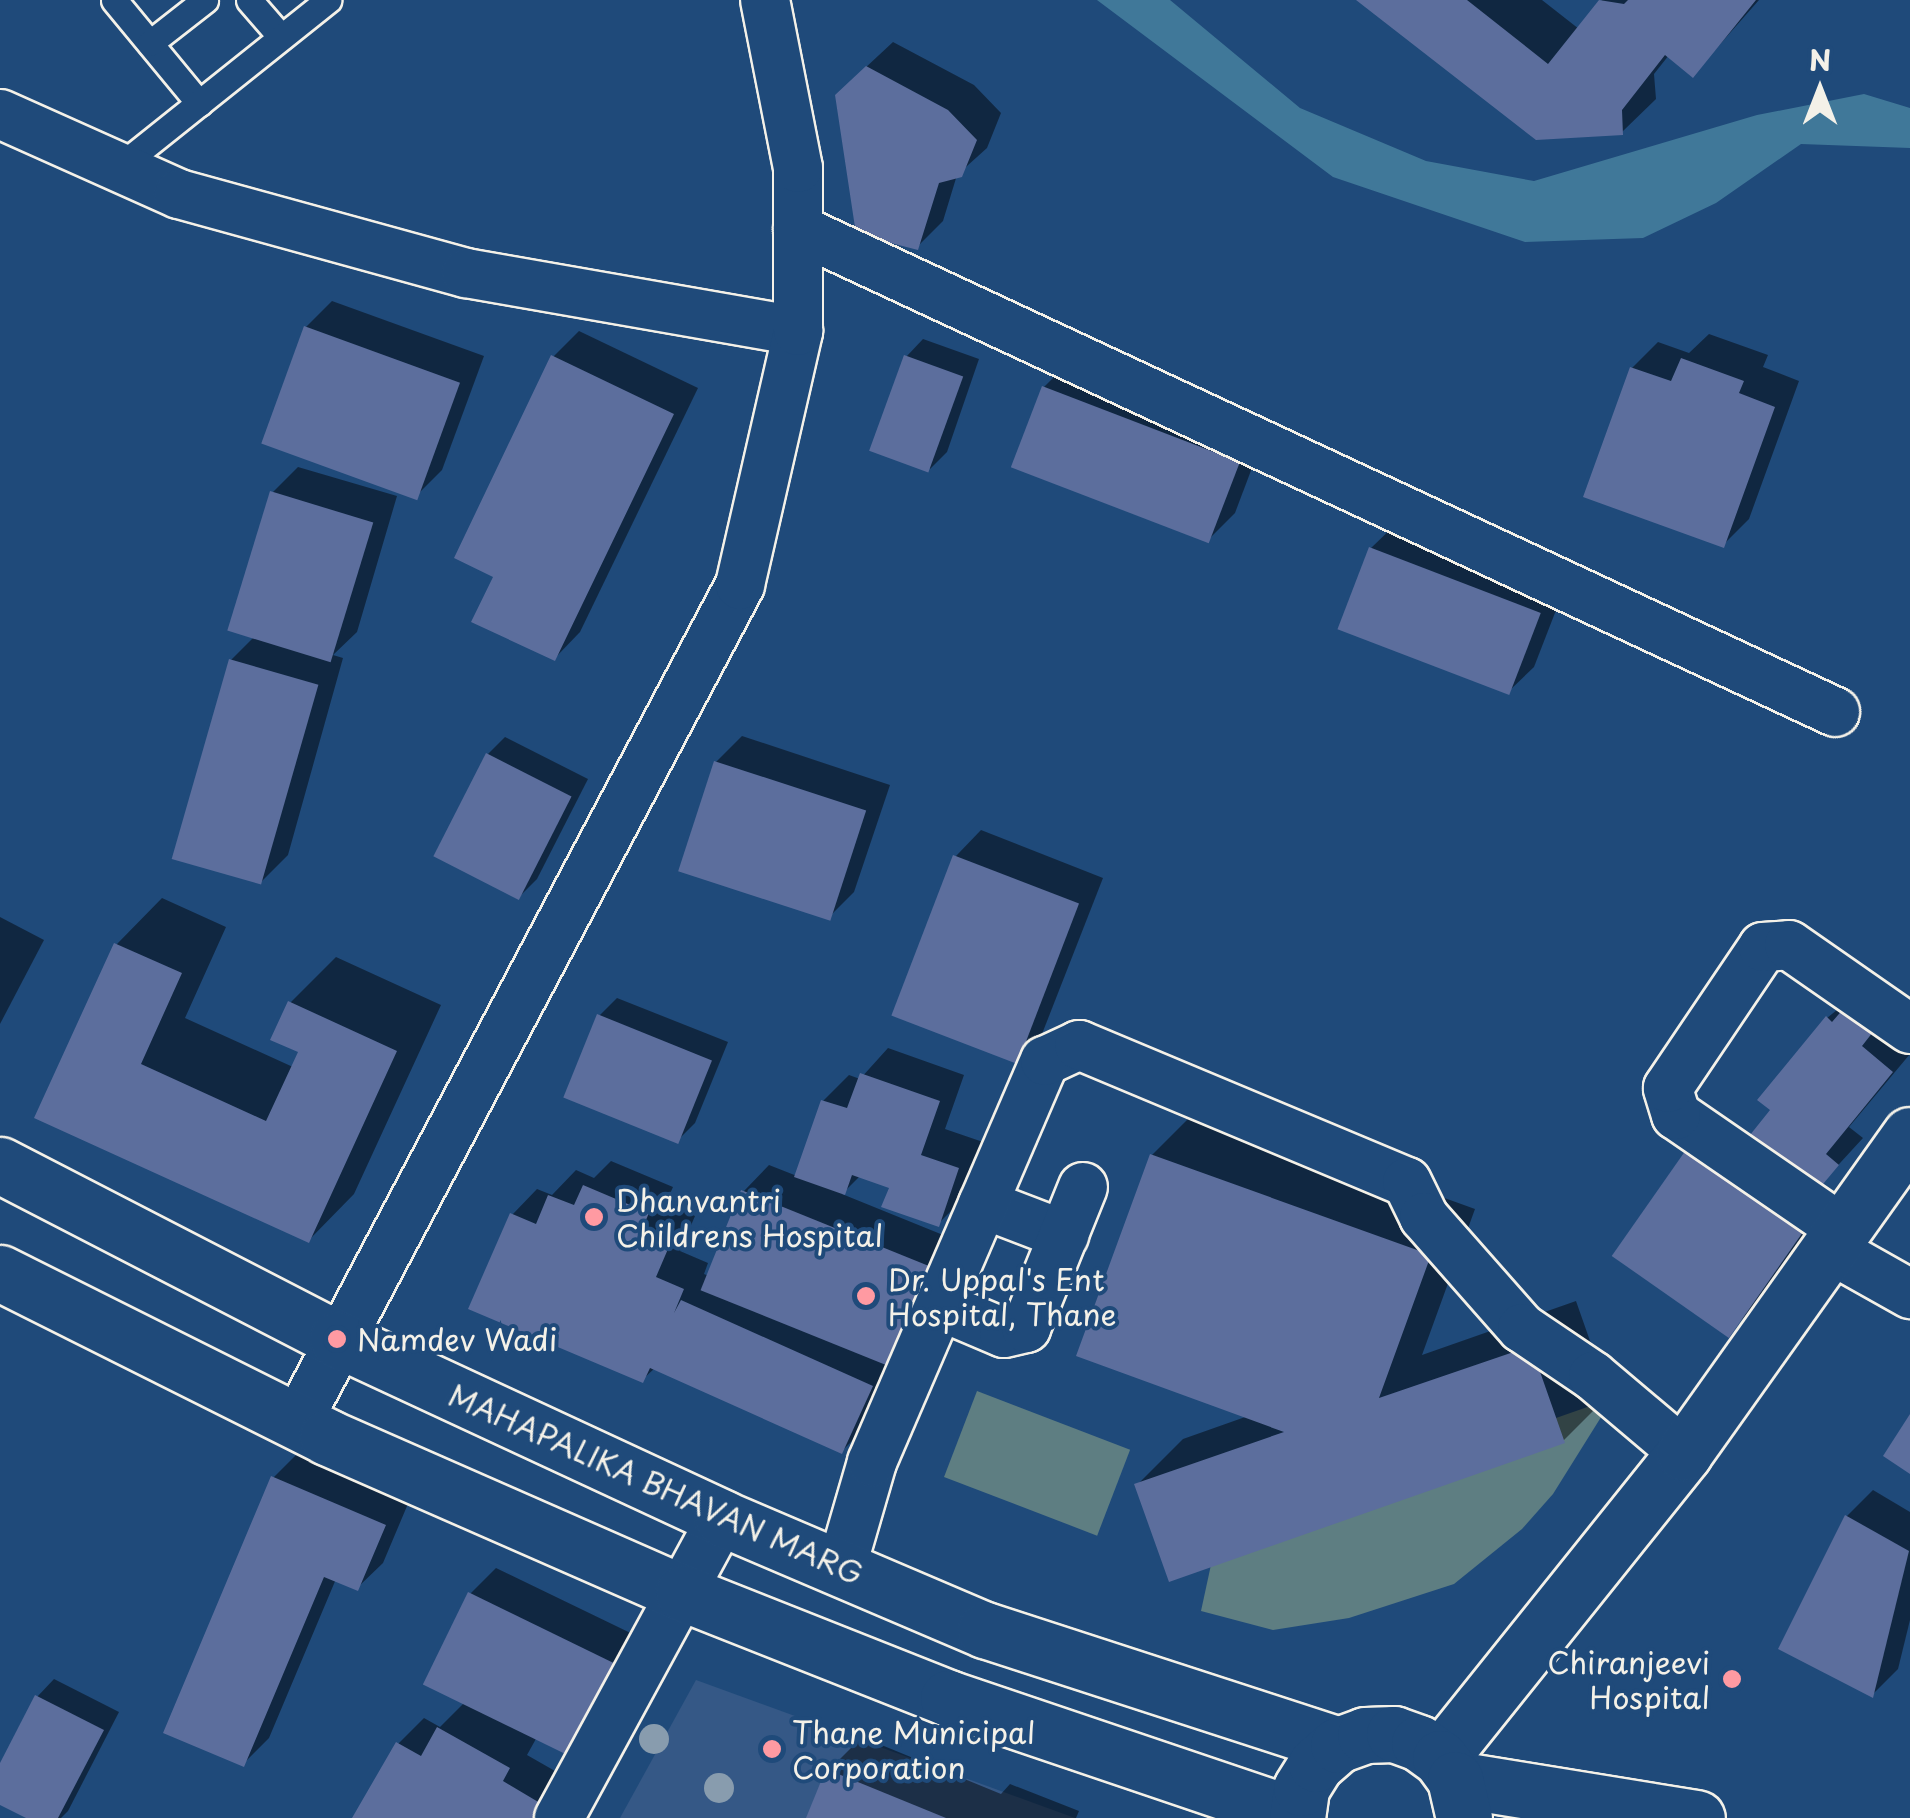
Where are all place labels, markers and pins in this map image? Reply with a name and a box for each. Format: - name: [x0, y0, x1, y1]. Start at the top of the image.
- place label: Dhanvantri Childrens Hospital: [616, 1182, 882, 1252]
- marker: Dhanvantri Childrens Hospital: [581, 1204, 607, 1230]
- place label: Dr. Uppal's Ent Hospital, Thane: [888, 1261, 1118, 1332]
- marker: Dr. Uppal's Ent Hospital, Thane: [853, 1283, 879, 1309]
- place label: Namdev Wadi: [357, 1321, 558, 1357]
- marker: Namdev Wadi: [326, 1328, 348, 1350]
- place label: Chiranjeevi Hospital: [1547, 1644, 1710, 1714]
- marker: Chiranjeevi Hospital: [1719, 1666, 1745, 1692]
- place label: Thane Municipal Corporation: [792, 1714, 1037, 1784]
- marker: Thane Municipal Corporation: [761, 1738, 783, 1760]

